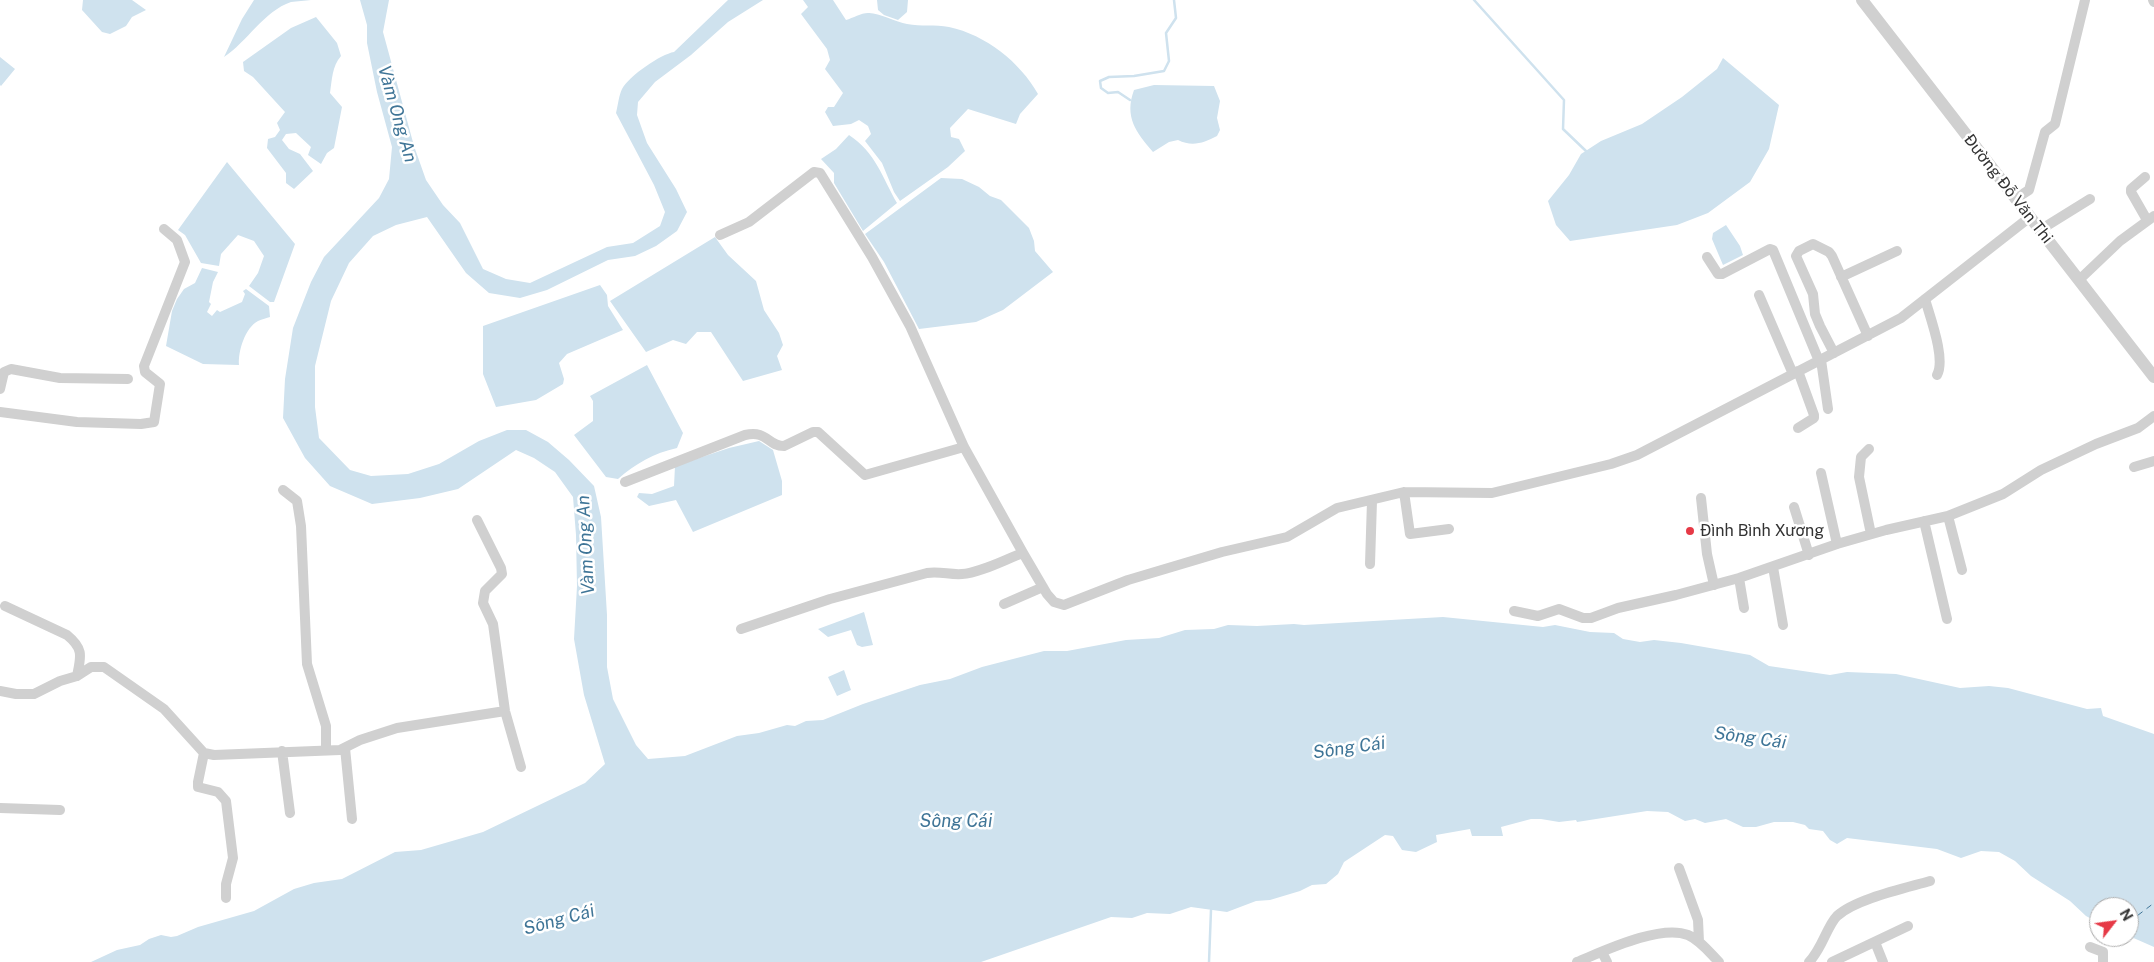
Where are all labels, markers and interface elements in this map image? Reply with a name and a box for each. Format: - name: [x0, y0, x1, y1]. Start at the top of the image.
- water label: Vàm Ong An: [373, 63, 421, 165]
- street label: Đường Đỗ Văn Thi: [1959, 131, 2057, 247]
- water label: Vàm Ong An: [573, 495, 599, 595]
- place label: Đình Bình Xương: [1700, 521, 1824, 541]
- marker: Đình Bình Xương: [1684, 525, 1696, 537]
- water label: Sông Cái: [1712, 722, 1788, 754]
- water label: Sông Cái: [1311, 732, 1387, 764]
- water label: Sông Cái: [920, 810, 992, 832]
- north arrow: [2089, 897, 2139, 947]
- water label: Sông Cái: [521, 900, 597, 940]
- text: N: [2116, 906, 2136, 924]

